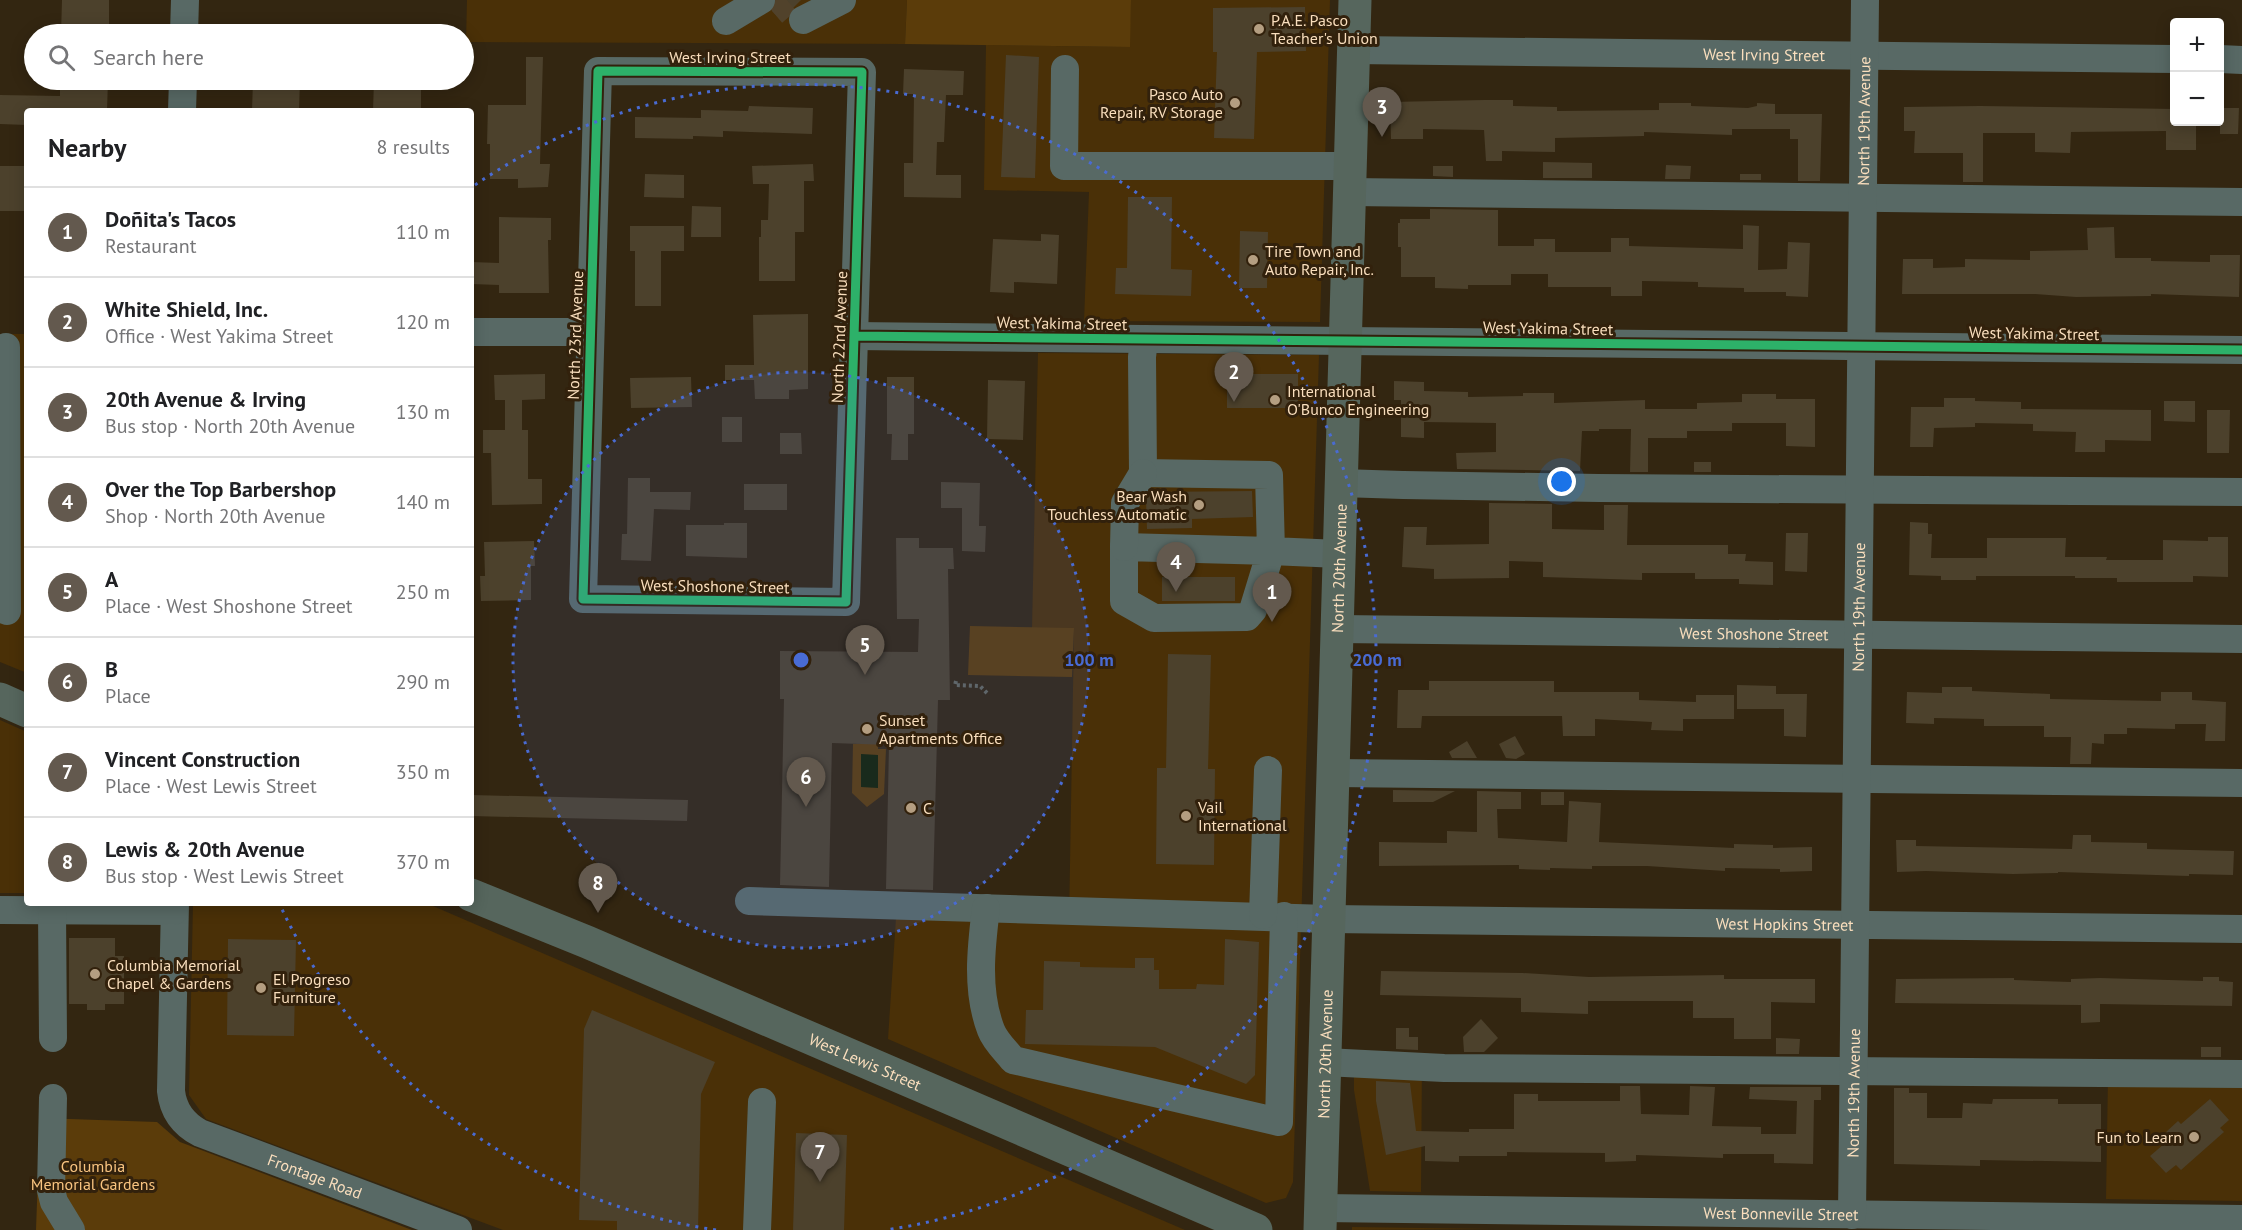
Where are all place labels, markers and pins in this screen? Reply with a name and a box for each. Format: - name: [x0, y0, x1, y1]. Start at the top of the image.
- place label: P.A.E. Pasco Teacher's Union: [1271, 10, 1378, 48]
- marker: P.A.E. Pasco Teacher's Union: [1252, 22, 1266, 36]
- place label: Pasco Auto Repair, RV Storage: [1100, 84, 1223, 122]
- pin: 3: [1362, 88, 1402, 137]
- marker: Pasco Auto Repair, RV Storage: [1228, 96, 1242, 110]
- place label: Tire Town and Auto Repair, Inc.: [1265, 241, 1374, 279]
- marker: Tire Town and Auto Repair, Inc.: [1246, 253, 1260, 267]
- pin: 2: [1214, 352, 1254, 402]
- place label: International O'Bunco Engineering: [1287, 381, 1429, 419]
- marker: International O'Bunco Engineering: [1268, 393, 1282, 407]
- place label: Bear Wash Touchless Automatic: [1047, 486, 1187, 524]
- marker: Bear Wash Touchless Automatic: [1192, 498, 1206, 512]
- pin: 4: [1156, 542, 1196, 592]
- pin: 1: [1252, 572, 1292, 622]
- pin: 5: [846, 626, 884, 675]
- centre of rings: [791, 650, 811, 670]
- place label: Sunset Apartments Office: [879, 710, 1002, 748]
- marker: Sunset Apartments Office: [860, 722, 874, 736]
- pin: 6: [786, 758, 826, 807]
- place label: Vail International: [1197, 797, 1287, 835]
- place label: C: [923, 798, 932, 818]
- marker: C: [904, 801, 918, 815]
- marker: Vail International: [1179, 809, 1193, 823]
- pin: 8: [578, 864, 618, 913]
- place label: Columbia Memorial Chapel & Gardens: [107, 955, 241, 993]
- marker: Columbia Memorial Chapel & Gardens: [88, 967, 102, 981]
- place label: El Progreso Furniture: [273, 969, 350, 1007]
- marker: El Progreso Furniture: [254, 981, 268, 995]
- place label: Fun to Learn: [2096, 1127, 2182, 1147]
- marker: Fun to Learn: [2187, 1130, 2201, 1144]
- pin: 7: [800, 1132, 840, 1182]

